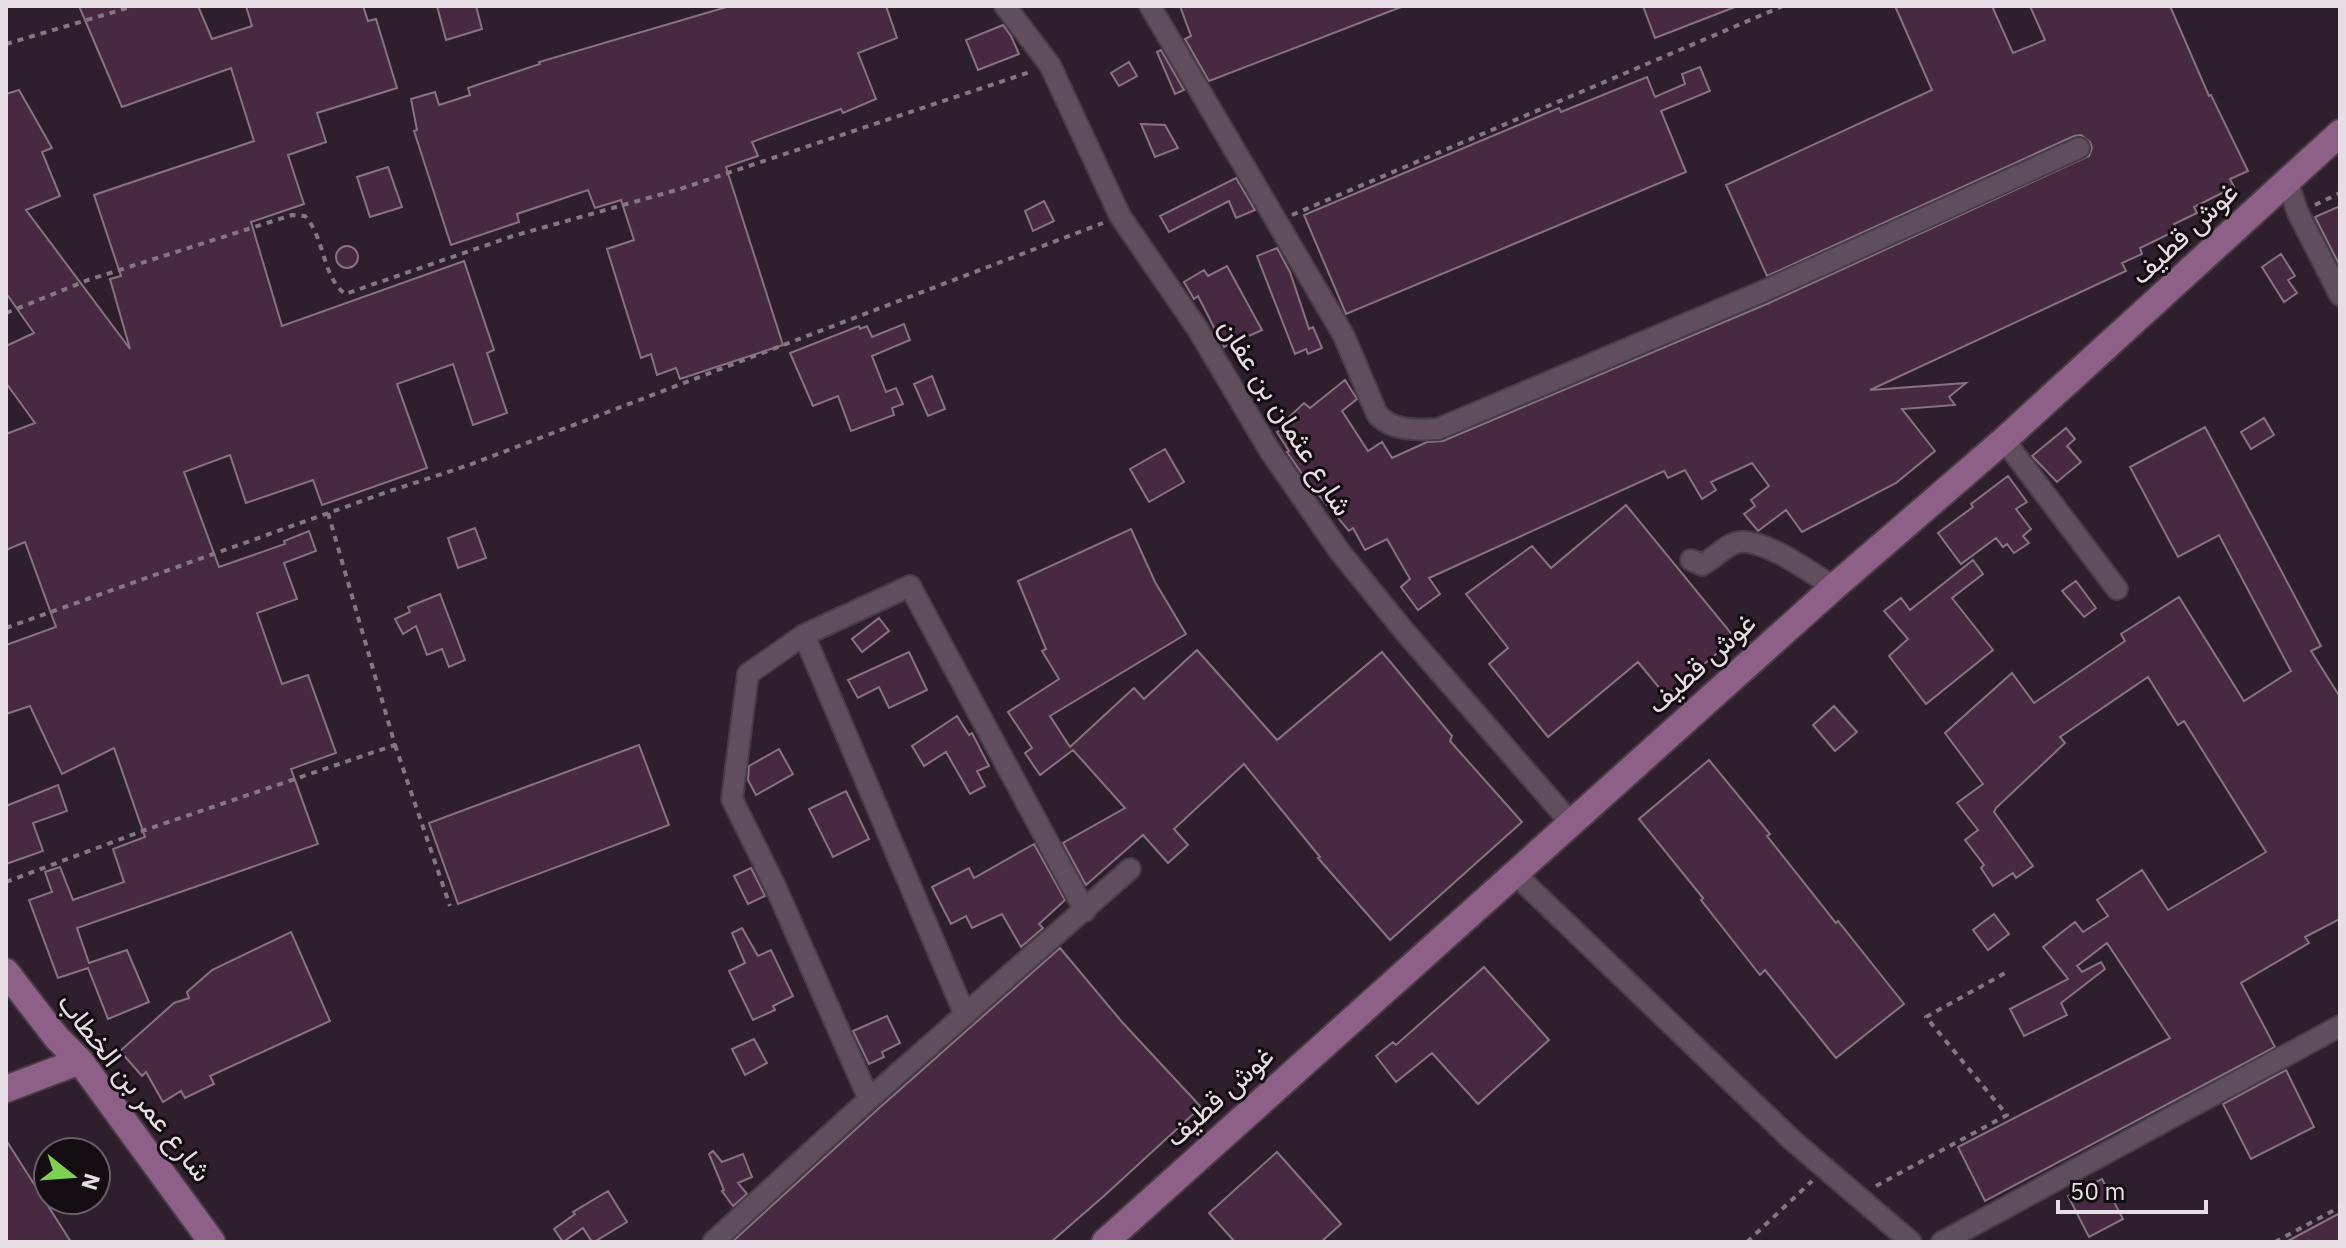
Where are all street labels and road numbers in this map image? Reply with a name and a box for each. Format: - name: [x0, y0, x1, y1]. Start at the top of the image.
- street label: غوش قطيف: [2122, 173, 2246, 292]
- street label: شارع عثمان بن عفان: [1210, 311, 1362, 523]
- street label: غوش قطيف: [1638, 604, 1763, 721]
- street label: شارع عمر بن الخطاب: [49, 985, 221, 1189]
- street label: غوش قطيف: [1156, 1037, 1281, 1154]

